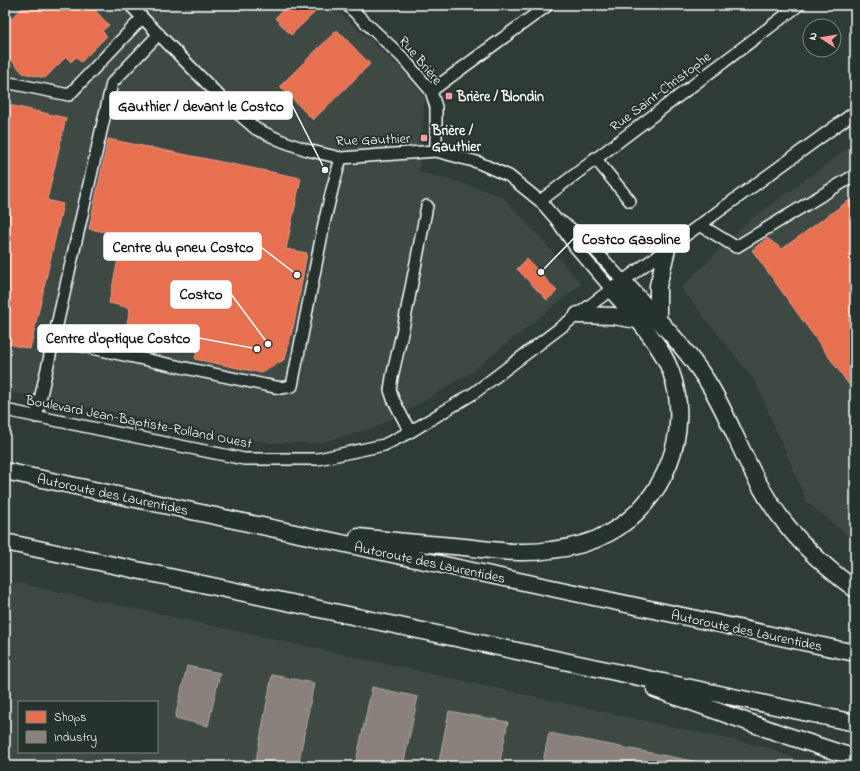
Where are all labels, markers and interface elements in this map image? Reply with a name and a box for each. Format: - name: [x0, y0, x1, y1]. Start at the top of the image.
- north arrow: [802, 18, 842, 58]
- text: N: [805, 31, 822, 41]
- street label: Rue Brière: [393, 32, 447, 91]
- street label: Rue Saint-Christophe: [606, 47, 716, 137]
- place label: Brière / Blondin: [456, 87, 544, 108]
- marker: Brière / Blondin: [444, 91, 454, 101]
- callout: Gauthier / devant le Costco: [110, 92, 292, 119]
- text: Gauthier / devant le Costco: [118, 96, 284, 118]
- place label: Brière / Gauthier: [431, 121, 481, 158]
- street label: Rue Gauthier: [336, 129, 411, 152]
- marker: Brière / Gauthier: [419, 133, 429, 143]
- callout: Costco Gasoline: [574, 225, 689, 252]
- text: Costco Gasoline: [582, 229, 682, 251]
- callout: Centre du pneu Costco: [104, 233, 261, 260]
- text: Centre du pneu Costco: [113, 237, 254, 259]
- callout: Costco: [171, 281, 231, 308]
- text: Costco: [179, 284, 223, 306]
- callout: Centre d'optique Costco: [38, 325, 199, 352]
- text: Centre d'optique Costco: [46, 328, 191, 350]
- street label: Boulevard Jean-Baptiste-Rolland Ouest: [23, 390, 254, 455]
- street label: Autoroute des Laurentides: [35, 469, 190, 522]
- street label: Autoroute des Laurentides: [352, 537, 507, 590]
- street label: Autoroute des Laurentides: [669, 605, 824, 658]
- legend: [18, 701, 158, 753]
- text: Shops: [54, 709, 86, 727]
- text: Industry: [54, 729, 97, 748]

